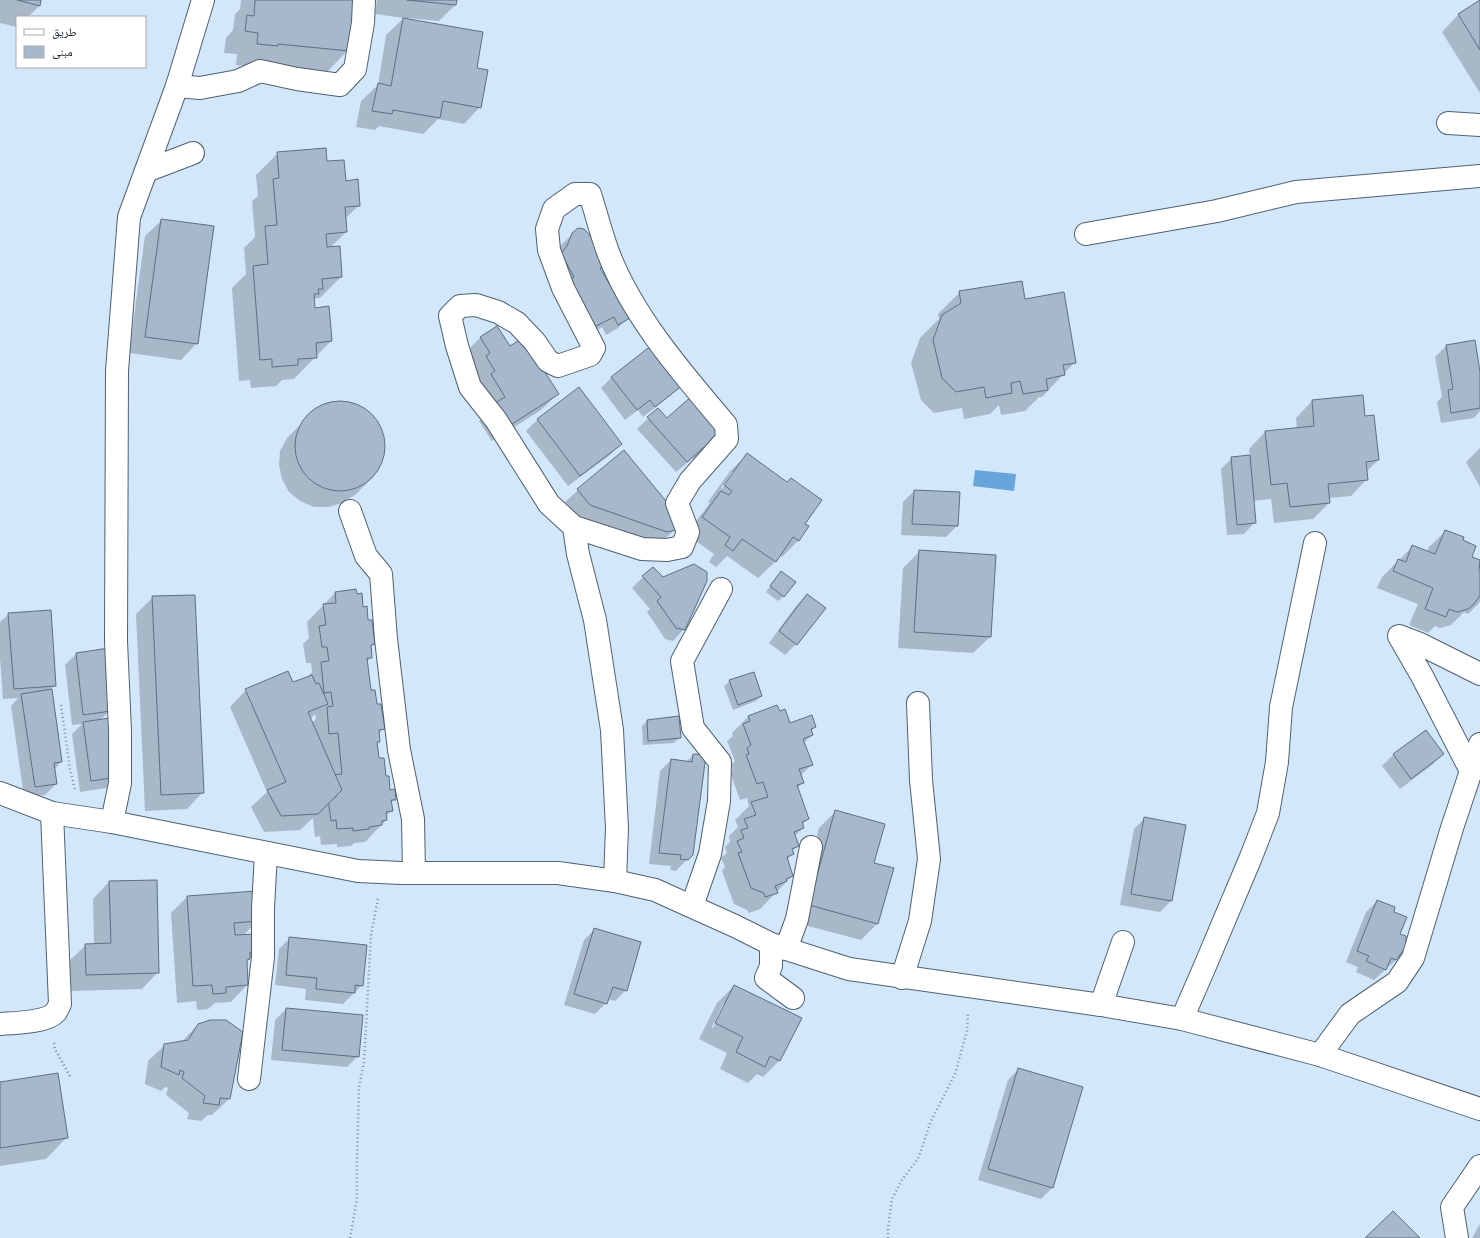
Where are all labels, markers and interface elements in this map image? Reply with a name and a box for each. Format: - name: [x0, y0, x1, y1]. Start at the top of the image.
- legend: [16, 16, 146, 68]
- text: طريق: [52, 25, 77, 39]
- text: مبنى: [52, 45, 73, 59]

